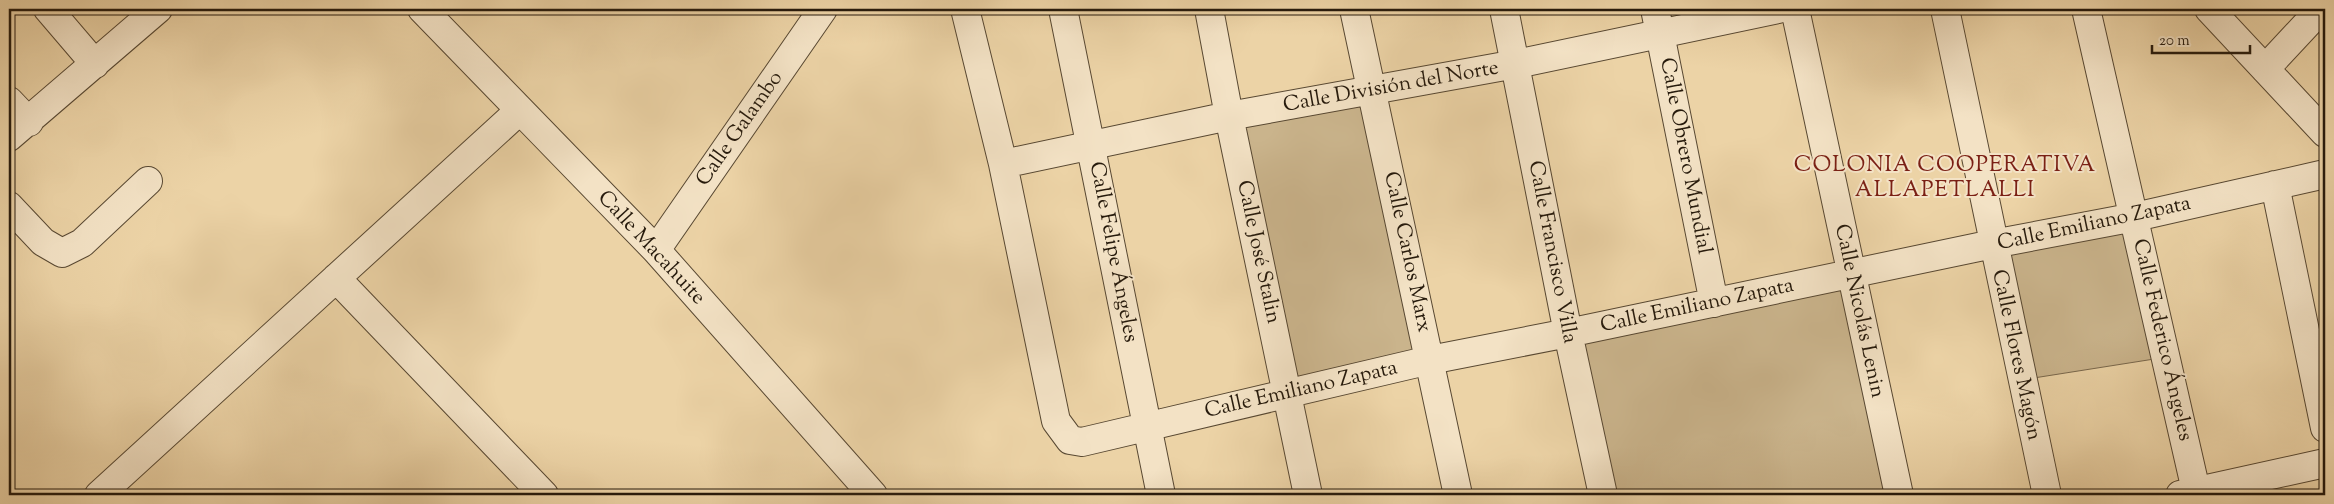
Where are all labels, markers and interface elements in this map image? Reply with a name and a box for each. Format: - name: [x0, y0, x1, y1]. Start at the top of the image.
- scale bar: [2152, 22, 2249, 54]
- text: 20 m: [2159, 31, 2190, 52]
- street label: Calle División del Norte: [1281, 53, 1501, 121]
- street label: Calle Obrero Mundial: [1651, 55, 1719, 257]
- street label: Calle Galambo: [689, 65, 791, 193]
- district label: COLONIA COOPERATIVA ALLAPETLALLI: [1794, 150, 2096, 207]
- street label: Calle Francisco Villa: [1520, 158, 1584, 346]
- street label: Calle Felipe Ángeles: [1081, 159, 1145, 345]
- street label: Calle Carlos Marx: [1375, 169, 1439, 335]
- street label: Calle José Stalin: [1228, 178, 1288, 326]
- street label: Calle Macahuite: [590, 184, 712, 312]
- street label: Calle Emiliano Zapata: [1995, 189, 2194, 259]
- street label: Calle Nicolás Lenin: [1826, 221, 1892, 401]
- street label: Calle Federico Ángeles: [2124, 236, 2200, 444]
- street label: Calle Flores Magón: [1983, 267, 2049, 443]
- street label: Calle Emiliano Zapata: [1598, 271, 1797, 341]
- street label: Calle Emiliano Zapata: [1202, 353, 1401, 427]

